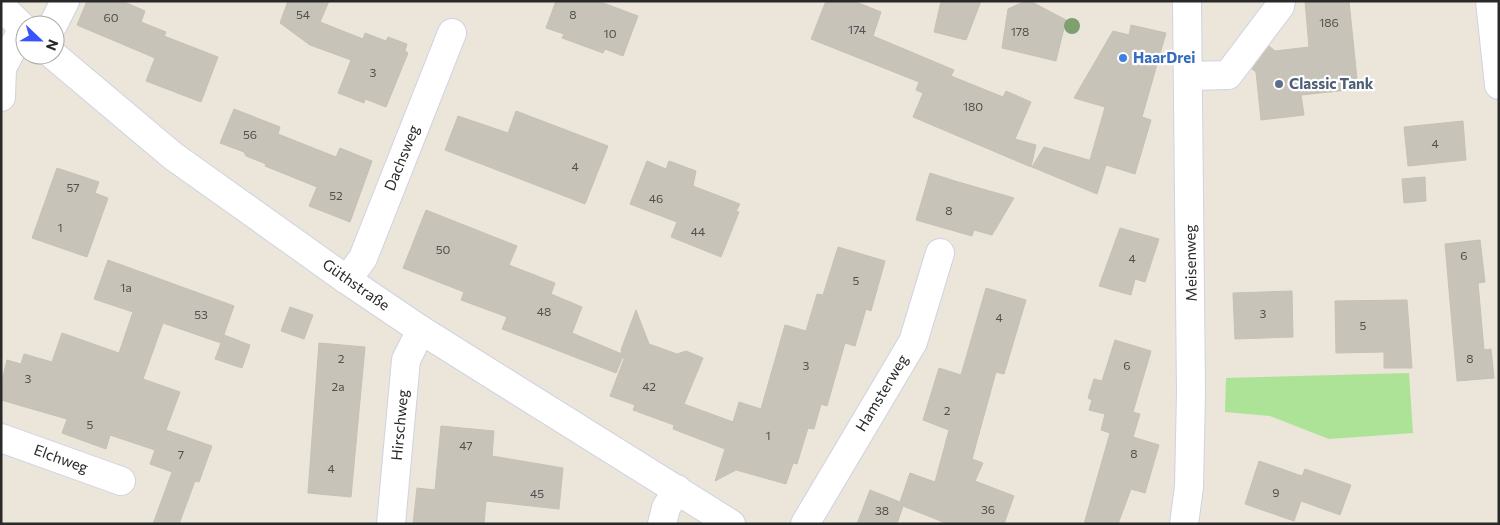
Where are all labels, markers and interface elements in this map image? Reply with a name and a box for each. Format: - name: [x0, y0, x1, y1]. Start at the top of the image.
- house number: 54: [296, 7, 310, 21]
- house number: 8: [569, 7, 577, 21]
- house number: 60: [103, 10, 119, 24]
- north arrow: [15, 15, 65, 65]
- house number: 186: [1319, 15, 1339, 29]
- house number: 174: [848, 22, 866, 36]
- house number: 178: [1011, 24, 1029, 38]
- house number: 10: [604, 26, 617, 40]
- text: N: [43, 37, 62, 53]
- place label: HaarDrei: [1133, 48, 1195, 66]
- marker: HaarDrei: [1117, 52, 1129, 64]
- house number: 3: [370, 65, 377, 79]
- place label: Classic Tank: [1289, 74, 1374, 92]
- marker: Classic Tank: [1273, 78, 1285, 90]
- house number: 180: [963, 99, 983, 113]
- street label: Dachsweg: [380, 122, 422, 193]
- house number: 56: [243, 127, 257, 141]
- house number: 4: [1431, 136, 1439, 150]
- house number: 4: [571, 159, 579, 173]
- house number: 57: [66, 180, 80, 194]
- house number: 52: [329, 188, 343, 202]
- house number: 46: [649, 191, 663, 205]
- house number: 8: [945, 203, 953, 217]
- house number: 1: [57, 220, 63, 234]
- house number: 44: [691, 224, 705, 238]
- street label: Meisenweg: [1180, 224, 1200, 302]
- house number: 50: [436, 242, 451, 256]
- house number: 6: [1460, 248, 1468, 262]
- house number: 4: [1128, 251, 1136, 265]
- street label: Güthstraße: [320, 255, 394, 314]
- house number: 5: [853, 273, 860, 287]
- house number: 1a: [120, 280, 132, 294]
- house number: 48: [537, 304, 551, 318]
- house number: 3: [1260, 306, 1267, 320]
- house number: 53: [194, 307, 208, 321]
- house number: 4: [995, 310, 1003, 324]
- house number: 5: [1360, 318, 1367, 332]
- house number: 2: [338, 351, 345, 365]
- street label: Hamsterweg: [851, 351, 911, 434]
- house number: 8: [1466, 351, 1474, 365]
- house number: 3: [803, 358, 810, 372]
- house number: 6: [1123, 358, 1131, 372]
- house number: 3: [25, 371, 32, 385]
- house number: 2a: [332, 379, 344, 393]
- house number: 42: [642, 379, 656, 393]
- street label: Hirschweg: [387, 389, 411, 461]
- house number: 2: [944, 403, 951, 417]
- house number: 5: [87, 417, 94, 431]
- house number: 1: [765, 428, 771, 442]
- house number: 47: [459, 438, 473, 452]
- street label: Elchweg: [32, 440, 91, 476]
- house number: 8: [1130, 446, 1138, 460]
- house number: 7: [178, 447, 184, 461]
- house number: 4: [327, 461, 335, 475]
- house number: 9: [1272, 485, 1280, 499]
- house number: 45: [530, 486, 544, 500]
- house number: 36: [981, 502, 995, 516]
- house number: 38: [875, 503, 889, 517]

